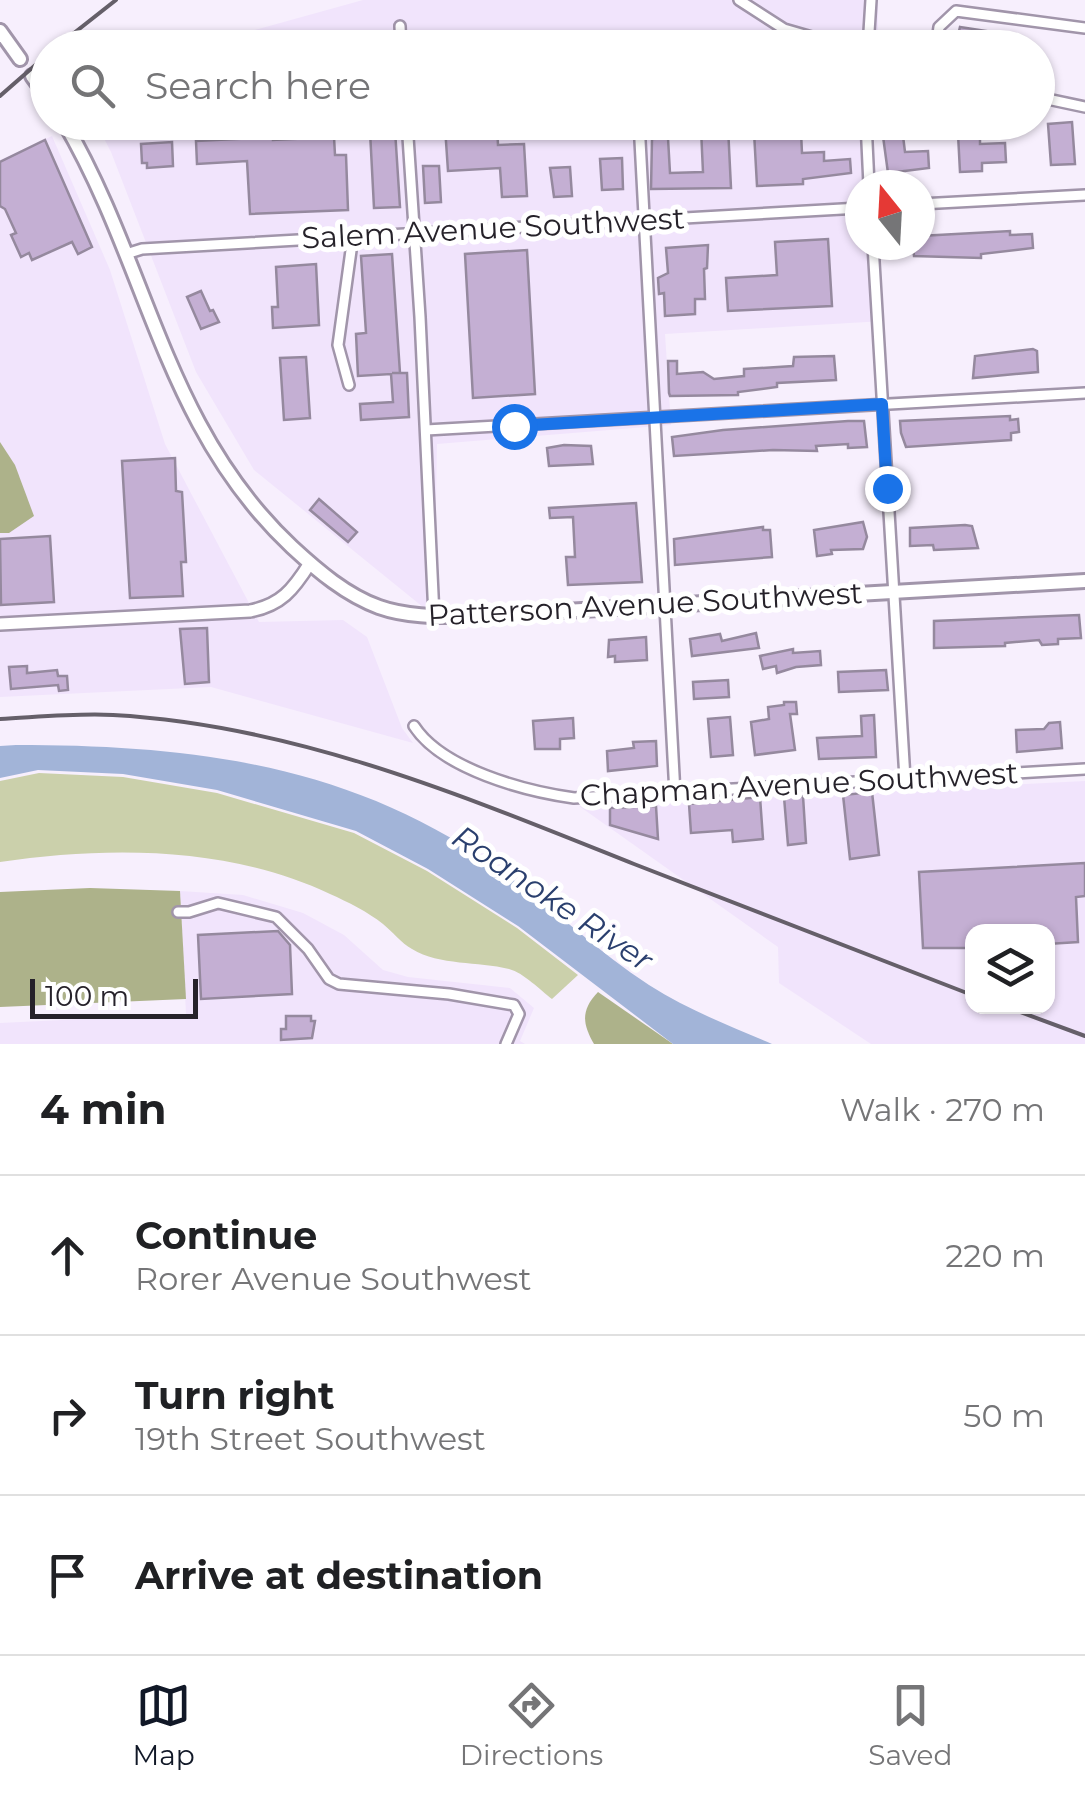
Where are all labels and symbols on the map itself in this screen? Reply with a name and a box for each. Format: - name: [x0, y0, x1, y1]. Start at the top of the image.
- north arrow: [845, 170, 935, 260]
- street label: Salem Avenue Southwest: [301, 199, 685, 257]
- route start: [492, 404, 538, 450]
- route end: [865, 466, 911, 512]
- street label: Patterson Avenue Southwest: [427, 574, 863, 634]
- street label: Chapman Avenue Southwest: [579, 754, 1019, 814]
- water label: Roanoke River: [445, 817, 662, 980]
- scale bar: [30, 974, 198, 1018]

